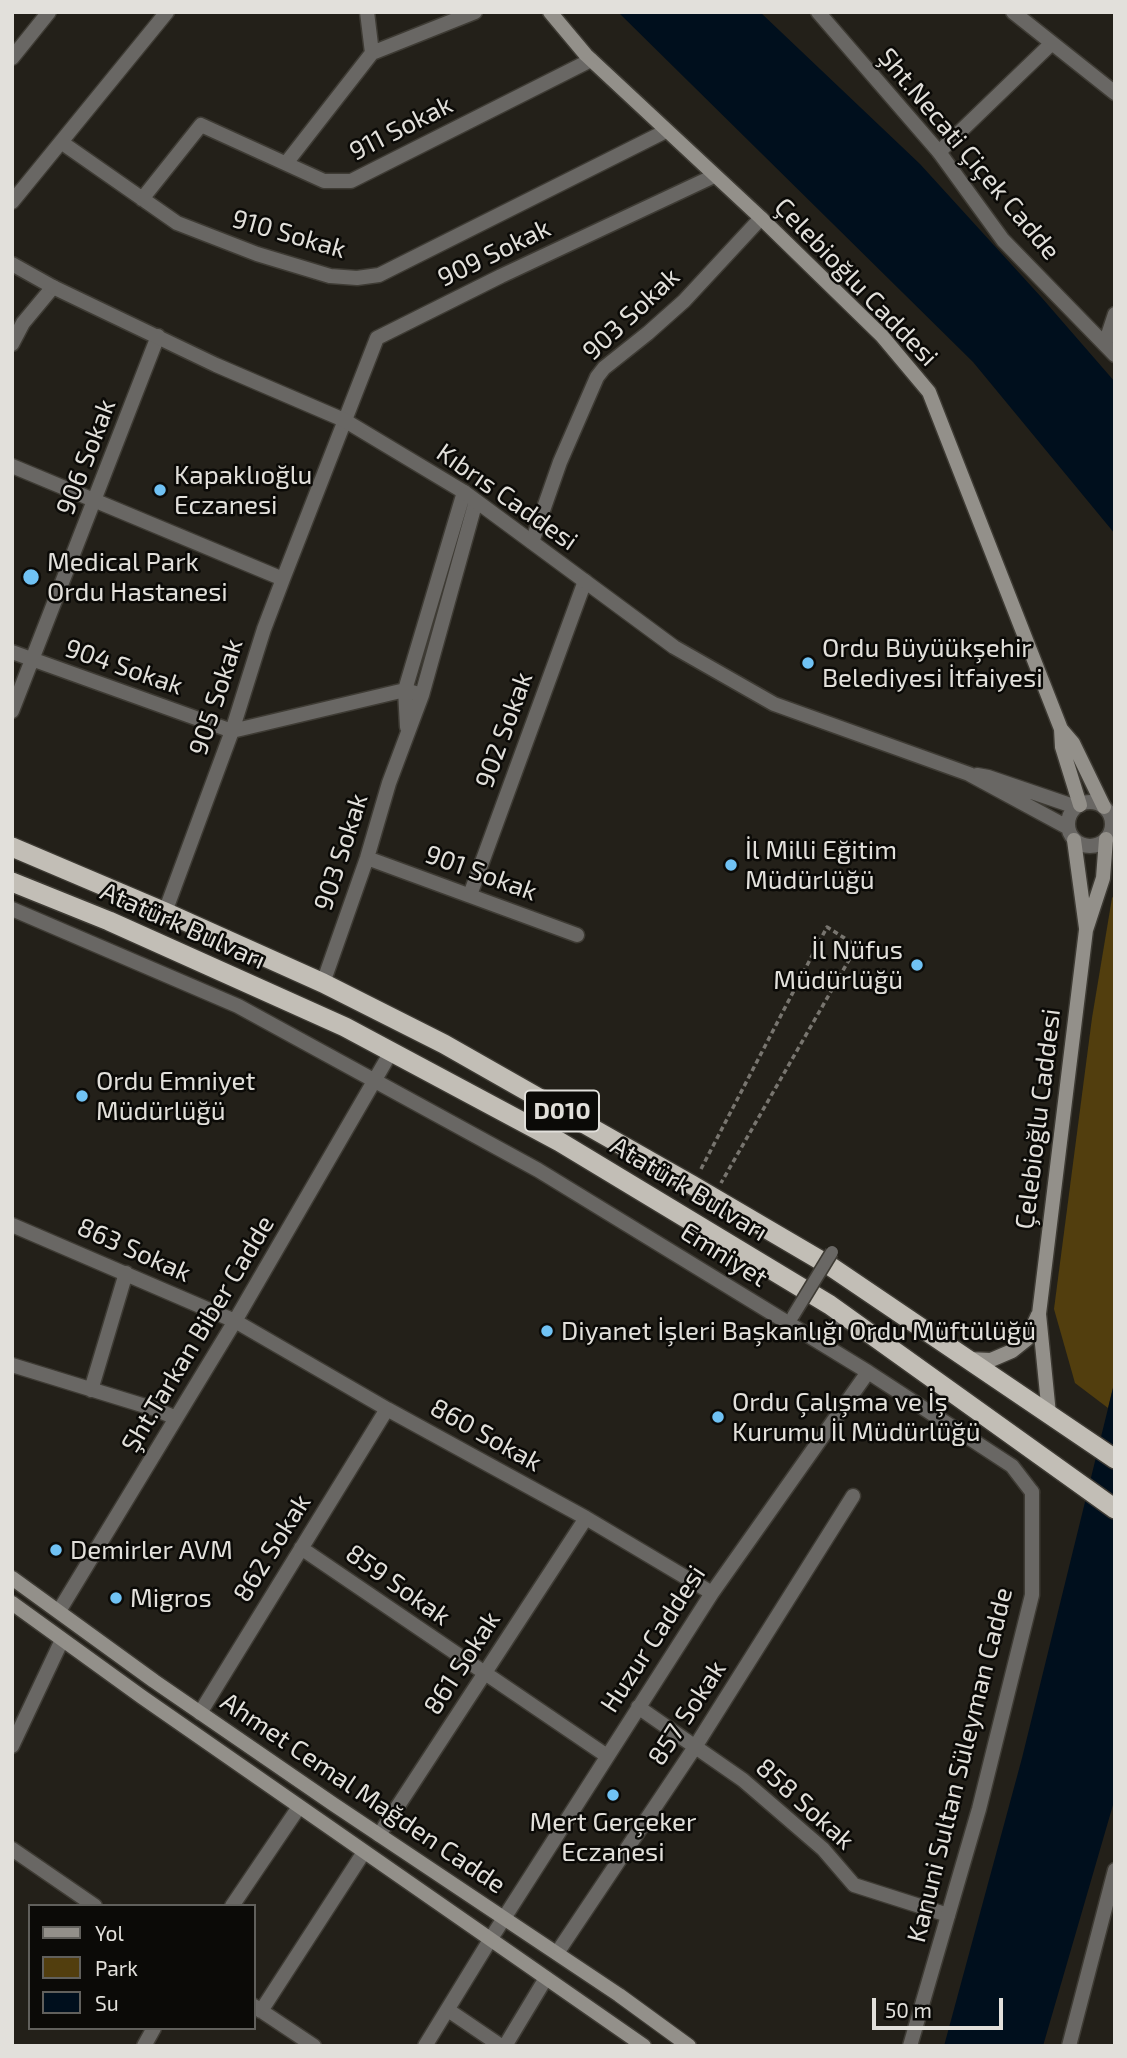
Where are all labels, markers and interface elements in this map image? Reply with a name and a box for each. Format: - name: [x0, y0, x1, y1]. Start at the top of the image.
- street label: Şht.Necati Çiçek Cadde: [871, 42, 1067, 266]
- street label: 911 Sokak: [344, 89, 458, 167]
- street label: Çelebioğlu Caddesi: [768, 191, 944, 373]
- street label: 910 Sokak: [229, 203, 349, 265]
- street label: 909 Sokak: [433, 212, 555, 294]
- street label: 903 Sokak: [576, 261, 686, 367]
- street label: 906 Sokak: [50, 395, 122, 519]
- street label: Kıbrıs Caddesi: [430, 437, 584, 557]
- place label: Kapaklıoğlu Eczanesi: [174, 459, 312, 520]
- marker: Kapaklıoğlu Eczanesi: [152, 482, 168, 498]
- place label: Medical Park Ordu Hastanesi: [47, 546, 228, 608]
- marker: Medical Park Ordu Hastanesi: [21, 567, 41, 587]
- street label: 904 Sokak: [61, 632, 187, 702]
- place label: Ordu Büyüükşehir Belediyesi İtfaiyesi: [822, 632, 1043, 694]
- street label: 905 Sokak: [183, 635, 249, 759]
- marker: Ordu Büyüükşehir Belediyesi İtfaiyesi: [800, 655, 816, 671]
- street label: 902 Sokak: [469, 668, 539, 792]
- street label: 903 Sokak: [307, 790, 375, 914]
- place label: İl Milli Eğitim Müdürlüğü: [745, 834, 897, 896]
- street label: 901 Sokak: [421, 838, 541, 908]
- marker: İl Milli Eğitim Müdürlüğü: [723, 857, 739, 873]
- street label: Atatürk Bulvarı: [96, 876, 270, 976]
- place label: İl Nüfus Müdürlüğü: [773, 934, 903, 996]
- marker: İl Nüfus Müdürlüğü: [909, 957, 925, 973]
- street label: Çelebioğlu Caddesi: [1009, 1007, 1067, 1231]
- place label: Ordu Emniyet Müdürlüğü: [96, 1065, 255, 1126]
- marker: Ordu Emniyet Müdürlüğü: [74, 1088, 90, 1104]
- road number: D010: [525, 1091, 599, 1132]
- street label: Atatürk Bulvarı: [605, 1130, 773, 1248]
- street label: Şht.Tarkan Biber Cadde: [115, 1210, 281, 1458]
- street label: 863 Sokak: [72, 1211, 196, 1289]
- street label: Emniyet: [675, 1216, 773, 1294]
- place label: Diyanet İşleri Başkanlığı Ordu Müftülüğü: [561, 1315, 1036, 1347]
- marker: Diyanet İşleri Başkanlığı Ordu Müftülüğü: [539, 1323, 555, 1339]
- place label: Ordu Çalışma ve İş Kurumu İl Müdürlüğü: [732, 1386, 981, 1448]
- street label: 860 Sokak: [425, 1392, 547, 1478]
- marker: Ordu Çalışma ve İş Kurumu İl Müdürlüğü: [710, 1409, 726, 1425]
- street label: 862 Sokak: [227, 1488, 317, 1608]
- place label: Demirler AVM: [70, 1534, 233, 1566]
- street label: 859 Sokak: [340, 1538, 456, 1632]
- marker: Demirler AVM: [48, 1542, 64, 1558]
- street label: Huzur Caddesi: [594, 1560, 712, 1718]
- place label: Migros: [130, 1582, 212, 1614]
- street label: Kanuni Sultan Süleyman Cadde: [901, 1584, 1019, 1946]
- marker: Migros: [108, 1590, 124, 1606]
- street label: 861 Sokak: [417, 1605, 507, 1721]
- street label: 857 Sokak: [642, 1655, 732, 1771]
- street label: Ahmet Cemal Mağden Cadde: [215, 1686, 511, 1900]
- street label: 858 Sokak: [749, 1752, 861, 1856]
- marker: Mert Gerçeker Eczanesi: [605, 1787, 621, 1803]
- place label: Mert Gerçeker Eczanesi: [530, 1806, 696, 1868]
- legend: [28, 1904, 256, 2030]
- text: Yol: [95, 1920, 124, 1945]
- text: Park: [95, 1955, 138, 1980]
- scale bar: [875, 1984, 1006, 2028]
- text: Su: [95, 1990, 119, 2015]
- text: 50 m: [885, 1997, 932, 2022]

